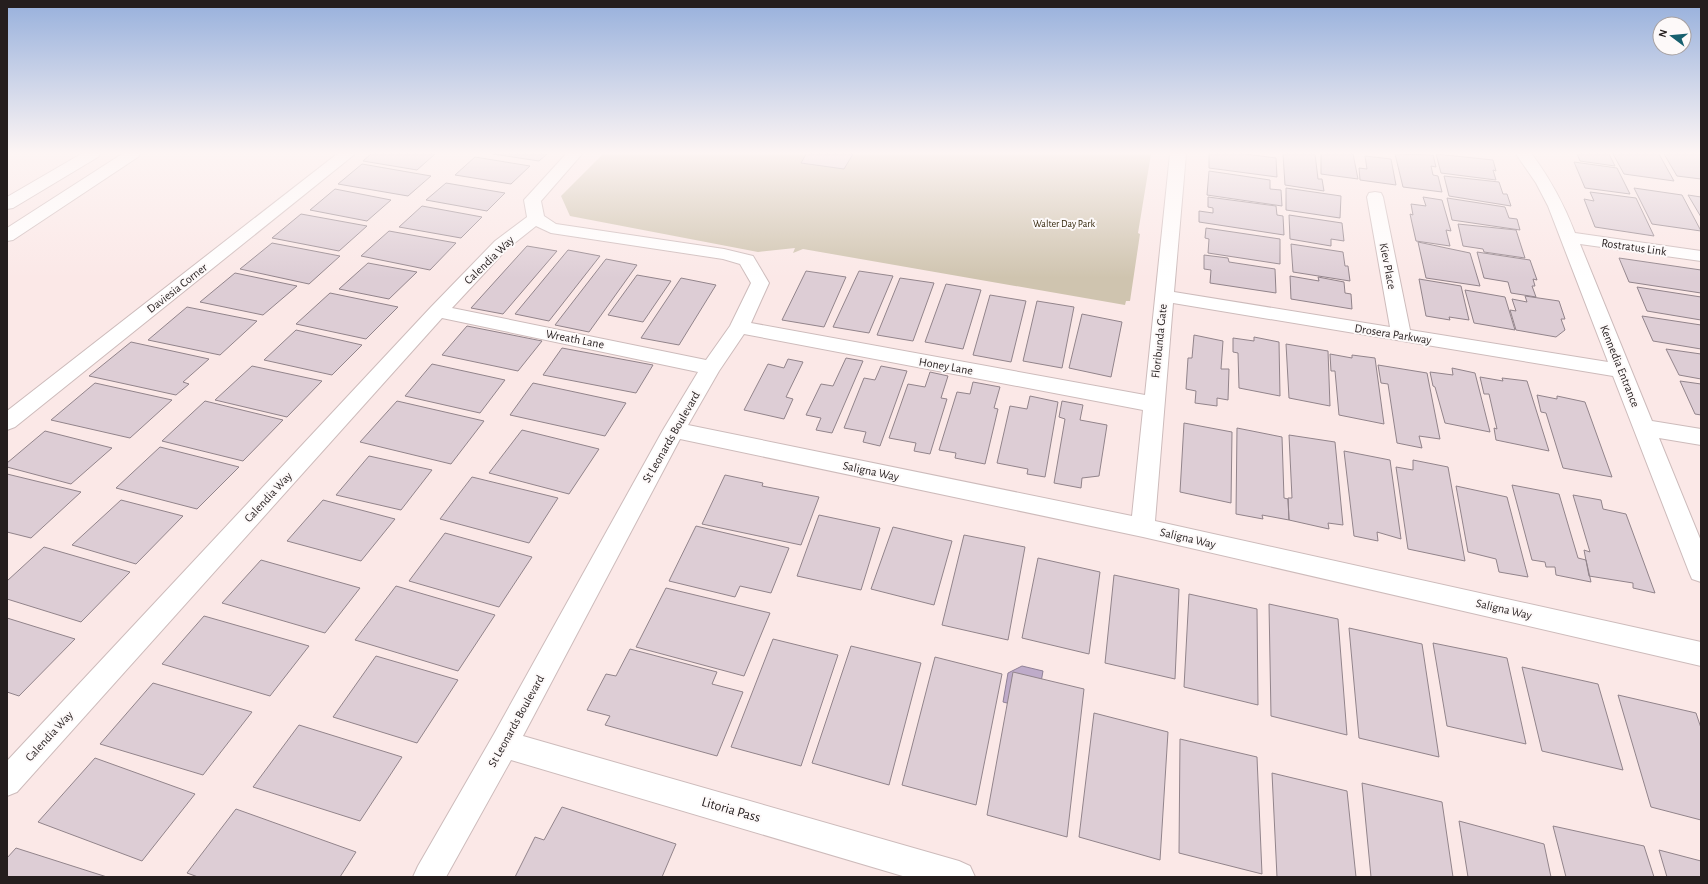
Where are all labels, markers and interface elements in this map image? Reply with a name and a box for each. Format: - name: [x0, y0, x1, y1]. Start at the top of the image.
- north arrow: [1652, 16, 1692, 56]
- text: N: [1657, 28, 1669, 39]
- park label: Walter Day Park: [1033, 219, 1096, 229]
- street label: Calendia Way: [462, 234, 517, 287]
- street label: Rostratus Link: [1601, 236, 1668, 258]
- street label: Kiev Place: [1378, 242, 1398, 290]
- street label: Daviesia Corner: [145, 261, 209, 315]
- street label: Floribunda Gate: [1149, 303, 1169, 379]
- street label: Drosera Parkway: [1353, 322, 1432, 347]
- street label: Kennedia Entrance: [1598, 323, 1642, 409]
- street label: Wreath Lane: [545, 327, 605, 351]
- street label: Honey Lane: [918, 355, 974, 378]
- street label: St Leonards Boulevard: [640, 389, 702, 485]
- street label: Saligna Way: [842, 459, 900, 484]
- street label: Calendia Way: [242, 470, 295, 525]
- street label: Saligna Way: [1159, 526, 1217, 551]
- street label: Saligna Way: [1475, 597, 1533, 622]
- street label: St Leonards Boulevard: [486, 673, 546, 769]
- street label: Calendia Way: [23, 709, 76, 764]
- street label: Litoria Pass: [700, 795, 762, 825]

